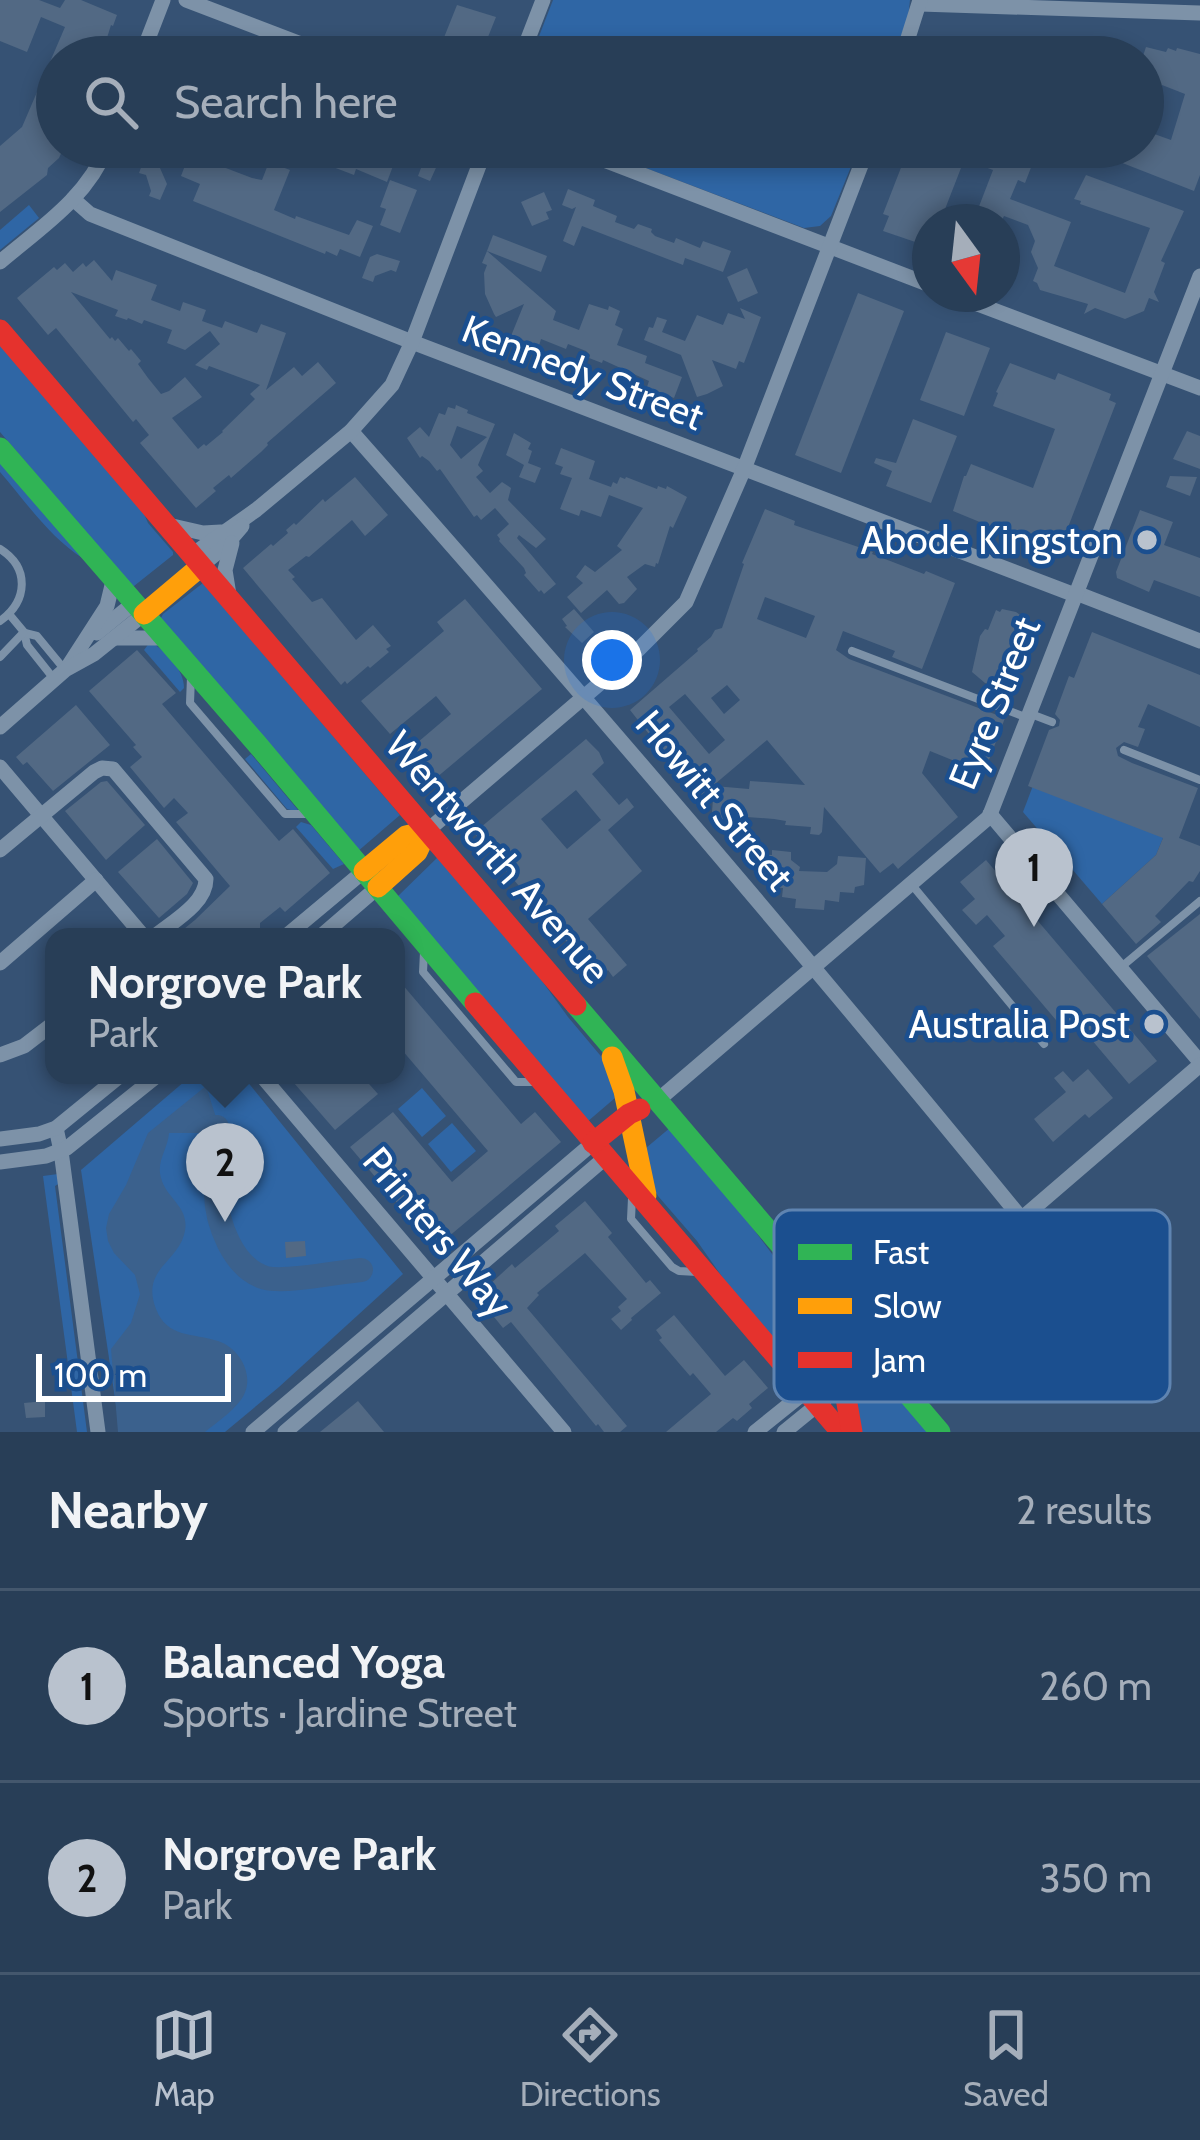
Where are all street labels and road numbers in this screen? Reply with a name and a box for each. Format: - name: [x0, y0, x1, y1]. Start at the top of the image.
- street label: Kennedy Street: [456, 304, 710, 440]
- street label: Eyre Street: [938, 610, 1050, 796]
- street label: Howitt Street: [626, 700, 804, 900]
- street label: Wentworth Avenue: [375, 721, 621, 993]
- street label: Printers Way: [353, 1137, 523, 1327]

